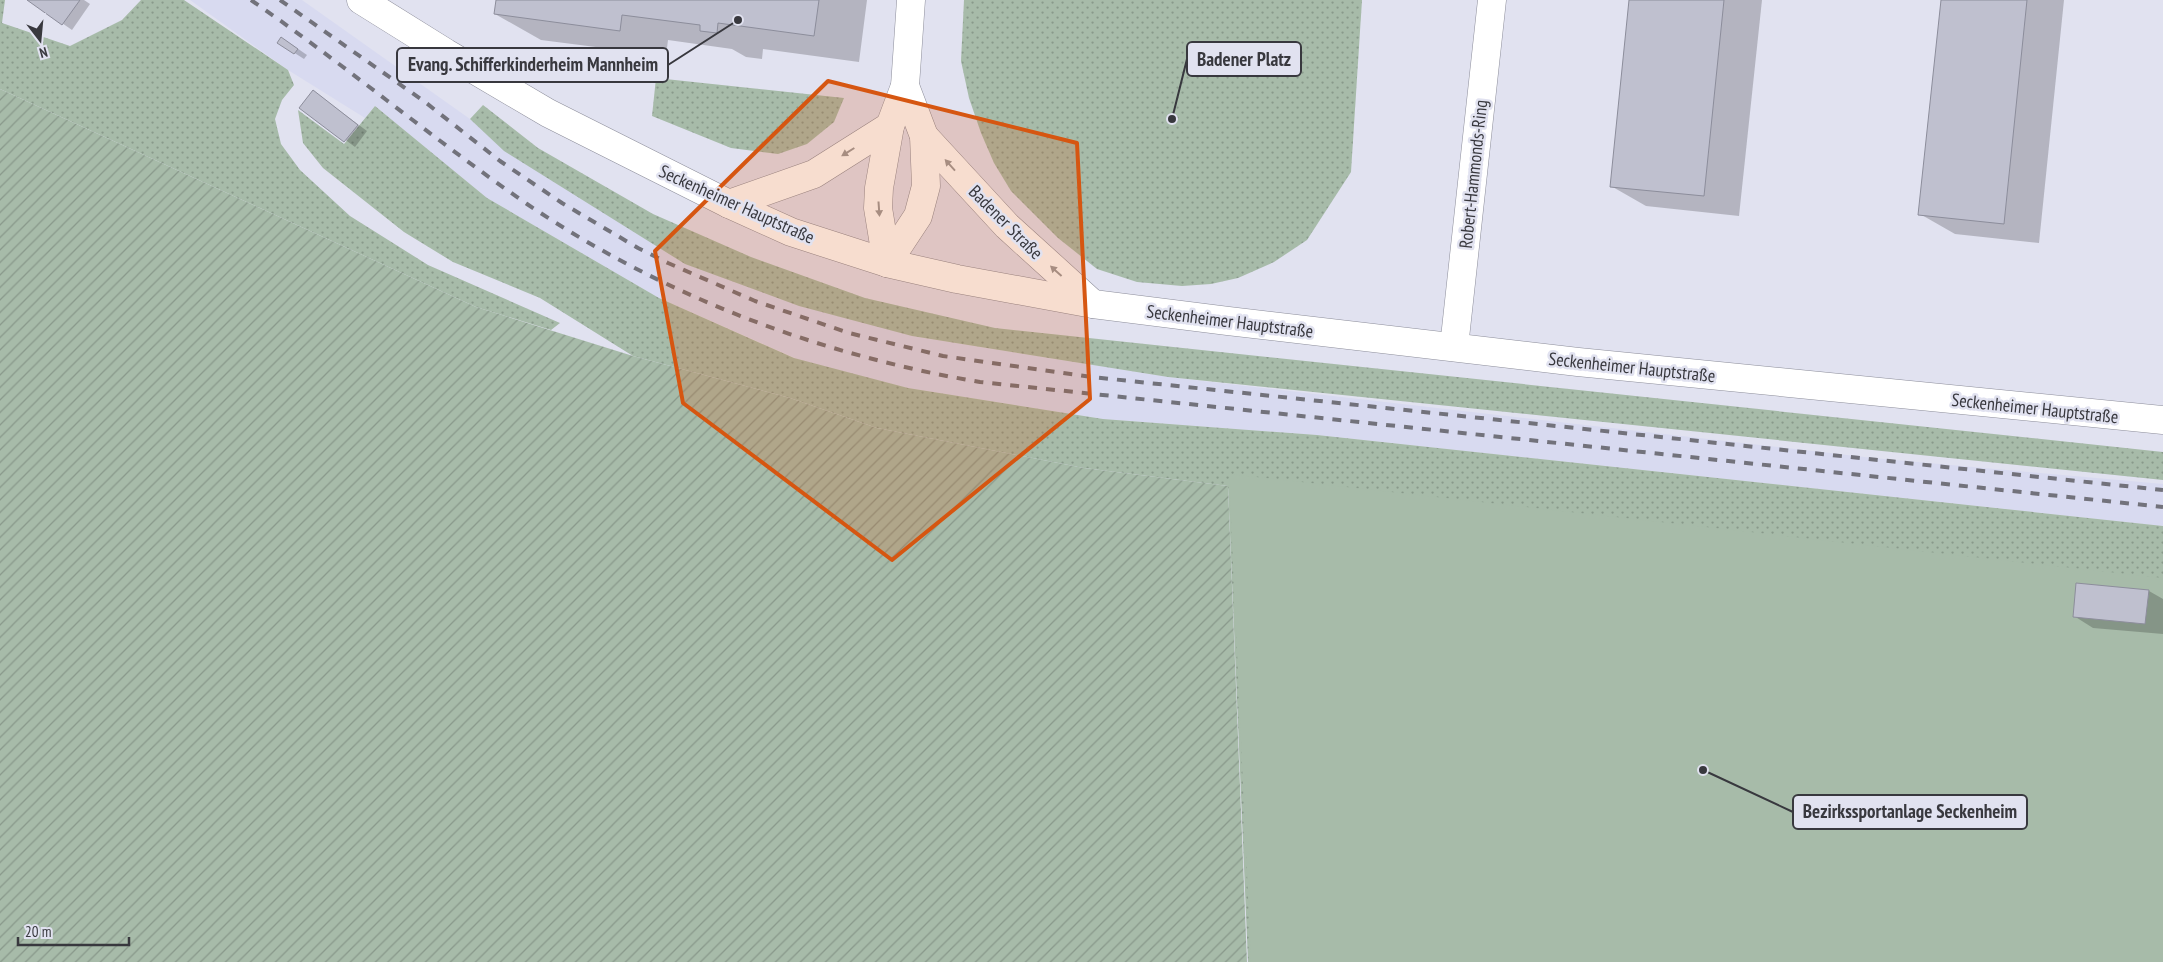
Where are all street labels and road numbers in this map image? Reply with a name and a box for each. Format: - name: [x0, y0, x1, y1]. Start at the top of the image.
- street label: Robert-Hammonds-Ring: [1454, 99, 1492, 249]
- street label: Seckenheimer Hauptstraße: [656, 159, 818, 249]
- street label: Badener Straße: [964, 180, 1048, 264]
- street label: Seckenheimer Hauptstraße: [1145, 299, 1315, 343]
- street label: Seckenheimer Hauptstraße: [1547, 347, 1717, 387]
- street label: Seckenheimer Hauptstraße: [1950, 388, 2120, 428]

